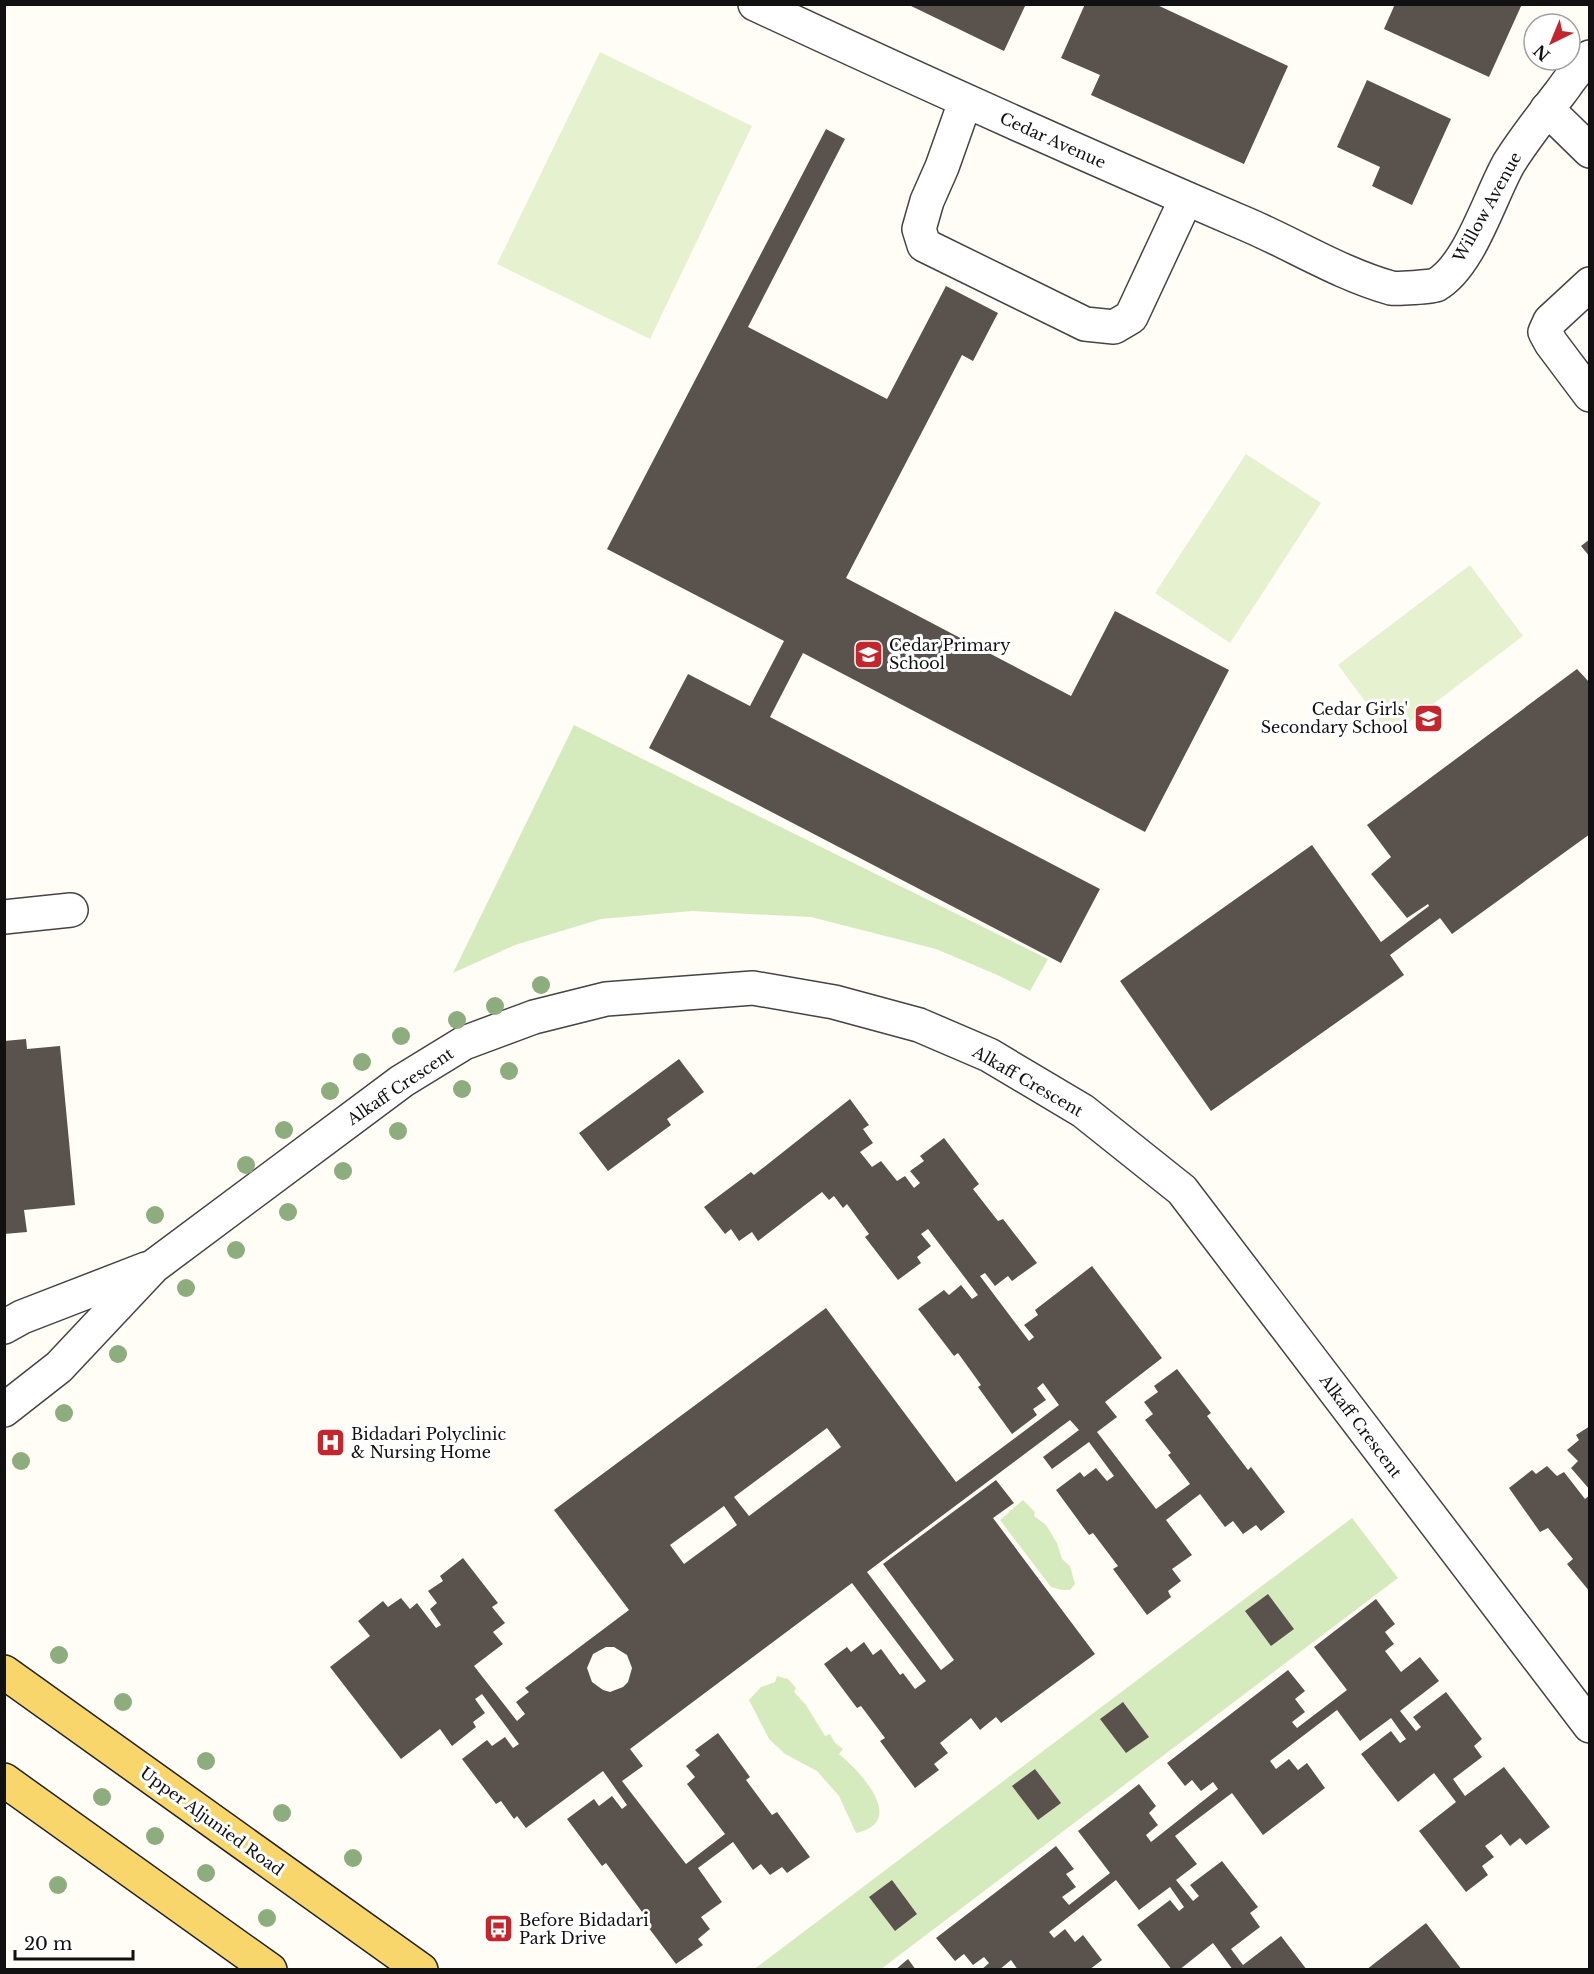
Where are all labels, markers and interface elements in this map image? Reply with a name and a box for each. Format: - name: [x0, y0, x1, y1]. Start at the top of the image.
- north arrow: [1522, 12, 1582, 72]
- text: N: [1529, 41, 1554, 65]
- street label: Cedar Avenue: [997, 108, 1109, 172]
- street label: Willow Avenue: [1448, 148, 1526, 266]
- place label: Cedar Primary School: [889, 635, 1011, 673]
- school or university icon: Cedar Primary School: [852, 638, 884, 670]
- place label: Cedar Girls' Secondary School: [1261, 699, 1408, 737]
- school or university icon: Cedar Girls' Secondary School: [1413, 702, 1445, 734]
- street label: Alkaff Crescent: [968, 1041, 1087, 1121]
- street label: Alkaff Crescent: [342, 1043, 457, 1130]
- street label: Alkaff Crescent: [1315, 1370, 1406, 1482]
- place label: Bidadari Polyclinic & Nursing Home: [351, 1424, 506, 1462]
- hospital icon: Bidadari Polyclinic & Nursing Home: [314, 1427, 346, 1459]
- street label: Upper Aljunied Road: [136, 1762, 288, 1880]
- place label: Before Bidadari Park Drive: [519, 1910, 649, 1948]
- bus stop icon: Before Bidadari Park Drive: [482, 1913, 514, 1945]
- scale bar: [15, 1923, 134, 1961]
- text: 20 m: [24, 1933, 72, 1955]

